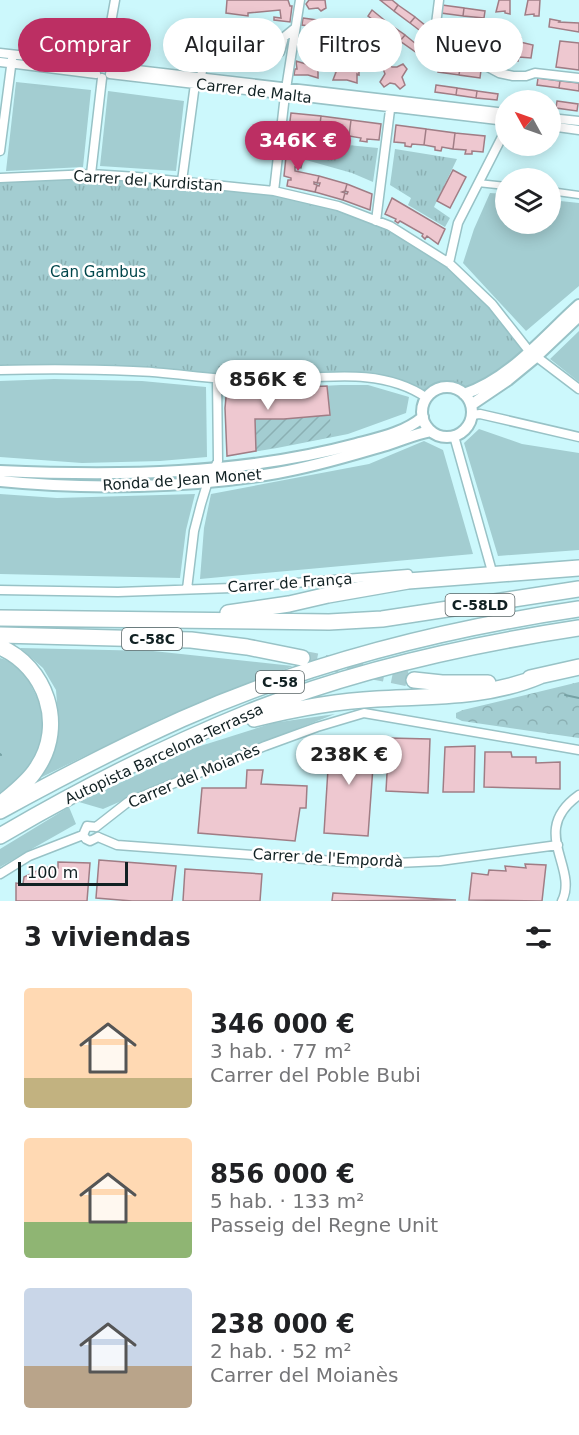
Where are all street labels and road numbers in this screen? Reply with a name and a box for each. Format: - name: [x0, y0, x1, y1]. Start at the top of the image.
- street label: Carrer de Malta: [195, 75, 313, 107]
- street label: Carrer del Kurdistan: [73, 167, 223, 195]
- street label: Ronda de Jean Monet: [102, 465, 262, 495]
- street label: Carrer de França: [227, 570, 353, 596]
- road number: C-58LD: [446, 594, 514, 616]
- road number: C-58C: [122, 628, 182, 650]
- road number: C-58: [256, 671, 304, 693]
- street label: Autopista Barcelona-Terrassa: [62, 700, 266, 808]
- street label: Carrer del Moianès: [125, 740, 263, 812]
- street label: Carrer de l'Empordà: [252, 845, 404, 871]

